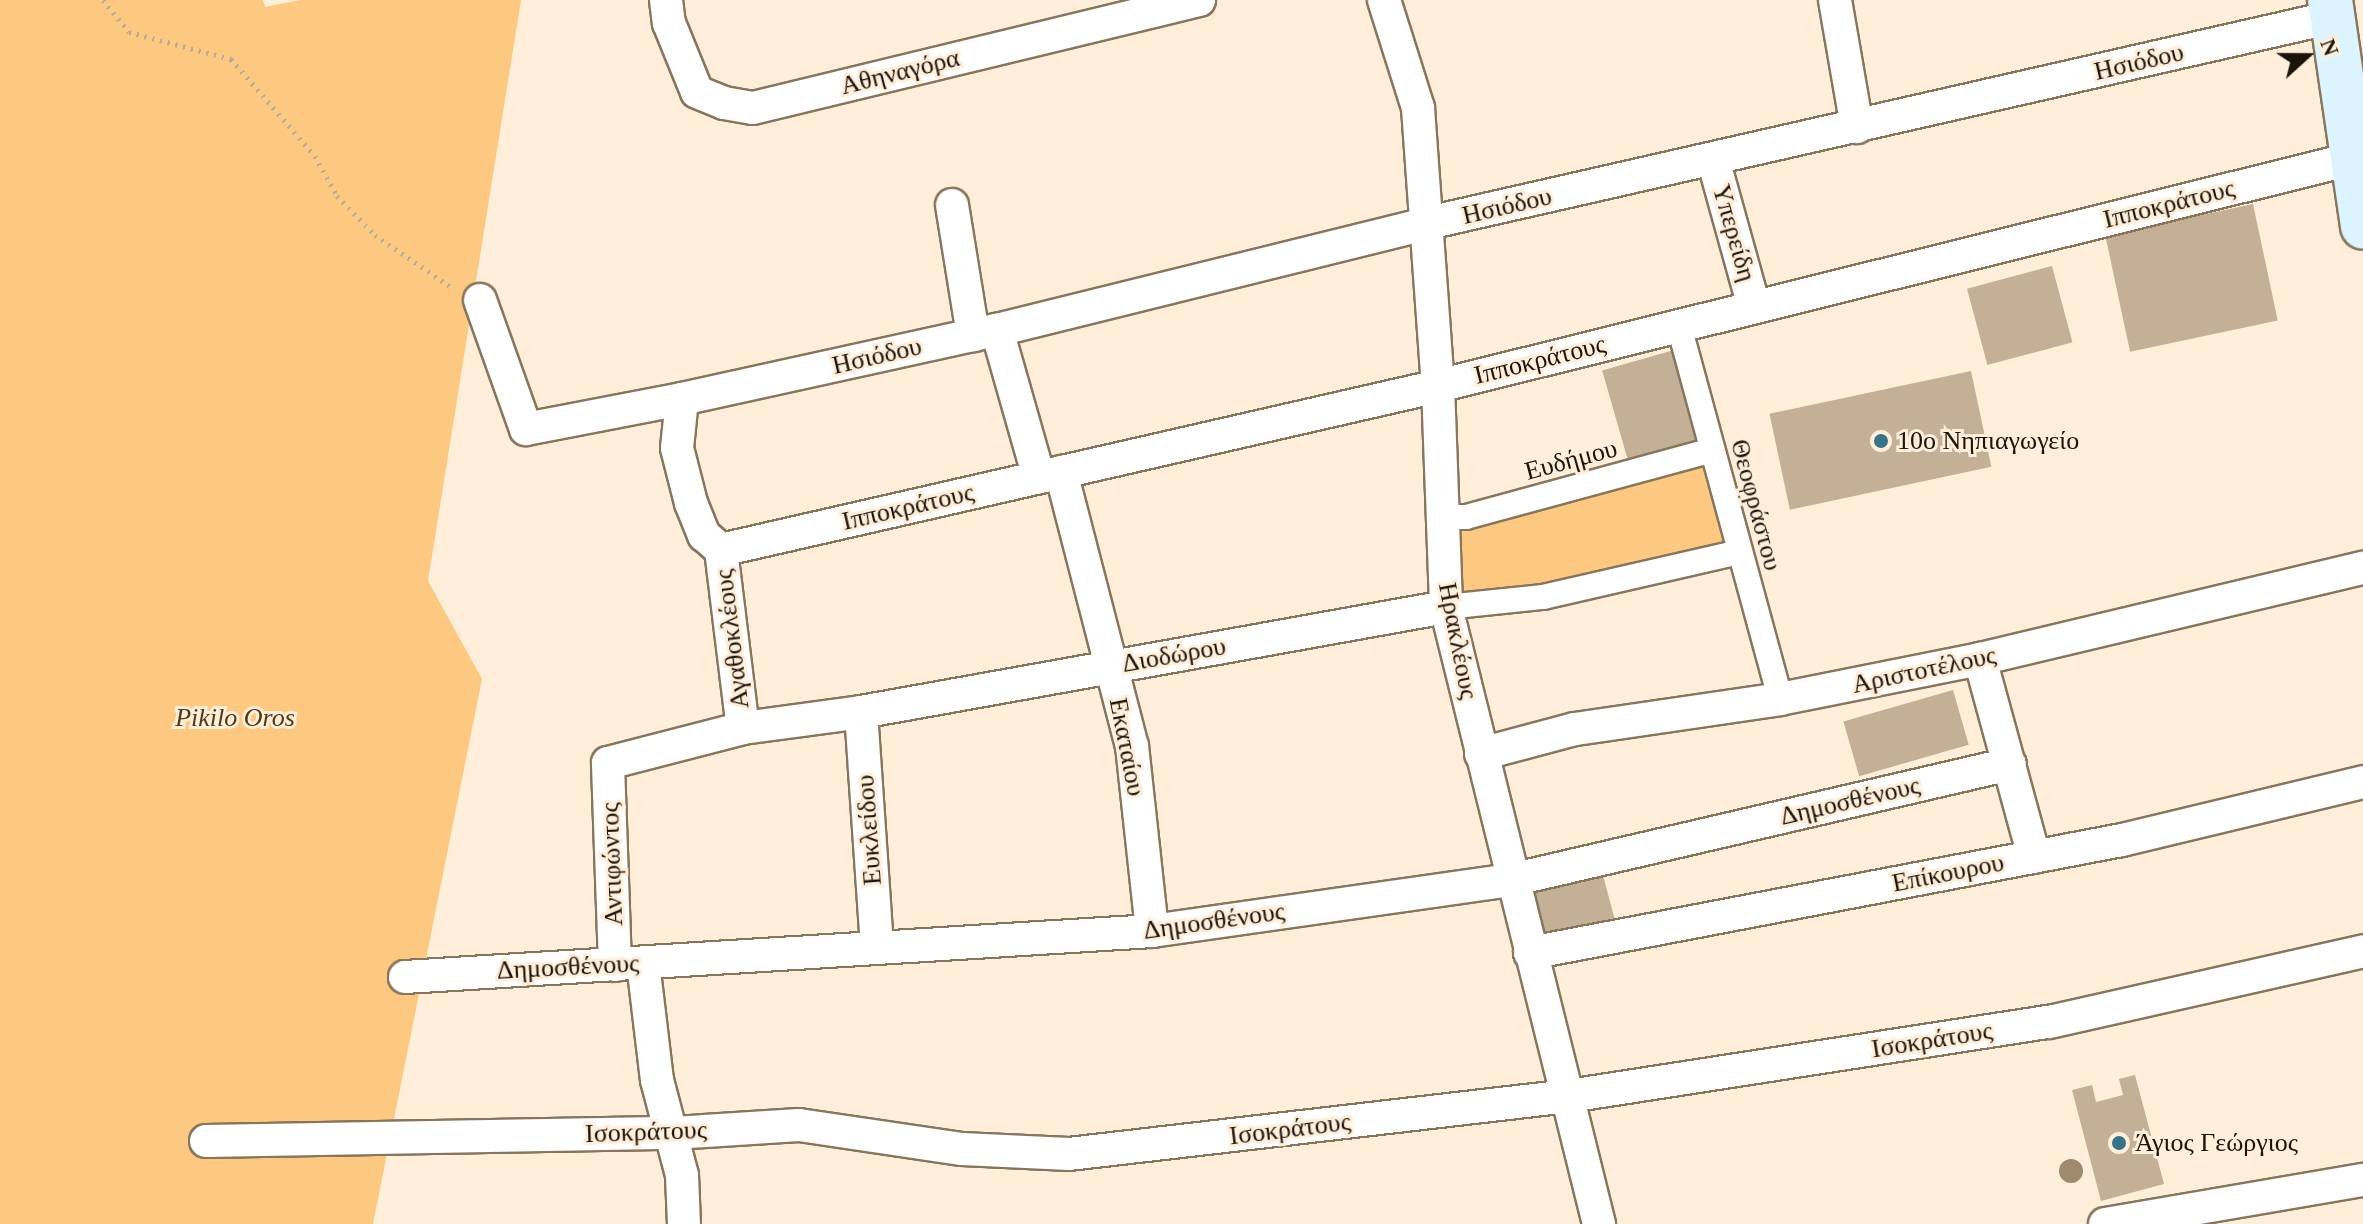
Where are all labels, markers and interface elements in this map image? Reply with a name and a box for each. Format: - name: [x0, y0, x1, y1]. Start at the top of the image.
- north arrow: [2267, 16, 2347, 96]
- text: N: [2315, 35, 2344, 59]
- street label: Ησιόδου: [2091, 37, 2187, 87]
- street label: Αθηναγόρα: [837, 42, 963, 102]
- street label: Ιπποκράτους: [2100, 173, 2238, 235]
- street label: Ησιόδου: [1459, 181, 1555, 231]
- street label: Υπερείδη: [1705, 181, 1763, 285]
- street label: Ιπποκράτους: [1471, 329, 1609, 391]
- street label: Ησιόδου: [829, 331, 925, 381]
- place label: 10ο Νηπιαγωγείο: [1897, 425, 2079, 457]
- marker: 10ο Νηπιαγωγείο: [1872, 432, 1890, 450]
- street label: Ευδήμου: [1521, 433, 1621, 487]
- street label: Θεοφράστου: [1724, 436, 1788, 574]
- street label: Ιπποκράτους: [839, 477, 977, 537]
- street label: Αγαθοκλέους: [708, 567, 756, 711]
- street label: Ηρακλέους: [1431, 580, 1485, 702]
- street label: Διοδώρου: [1120, 631, 1228, 679]
- street label: Αριστοτέλους: [1849, 640, 1999, 700]
- street label: Εκαταίου: [1102, 695, 1152, 799]
- park label: Pikilo Oros: [175, 702, 295, 734]
- street label: Δημοσθένους: [1777, 770, 1923, 832]
- street label: Ευκλείδου: [850, 774, 888, 886]
- street label: Αντιφώντος: [594, 802, 630, 926]
- street label: Επίκουρου: [1889, 847, 2007, 899]
- street label: Δημοσθένους: [1141, 896, 1287, 946]
- street label: Δημοσθένους: [496, 948, 640, 986]
- street label: Ισοκράτους: [1869, 1015, 1995, 1065]
- street label: Ισοκράτους: [1228, 1106, 1352, 1152]
- street label: Ισοκράτους: [584, 1114, 708, 1150]
- place label: Άγιος Γεώργιος: [2135, 1127, 2298, 1159]
- marker: Άγιος Γεώργιος: [2110, 1134, 2128, 1152]

